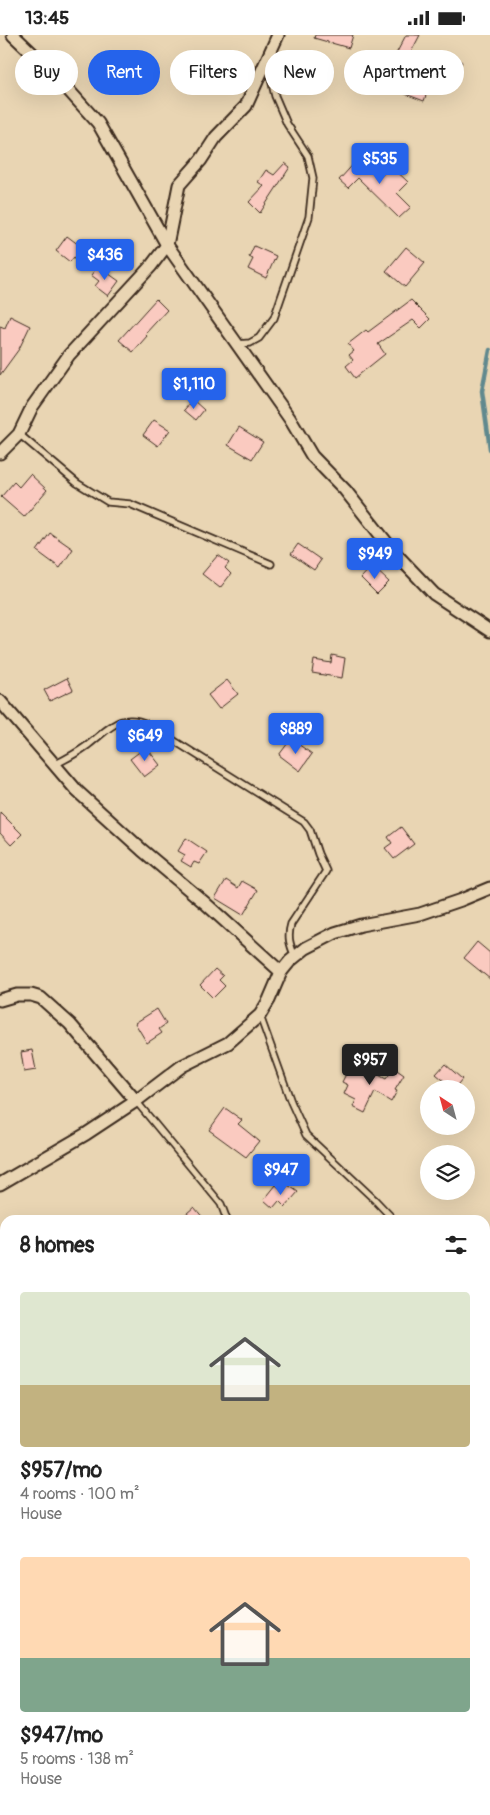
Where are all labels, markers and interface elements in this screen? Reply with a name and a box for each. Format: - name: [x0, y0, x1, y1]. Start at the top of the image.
- text: 13:45: [25, 6, 69, 30]
- chip: Buy: [15, 50, 78, 95]
- chip: Rent: [88, 50, 160, 95]
- chip: Filters: [170, 50, 255, 95]
- chip: New: [265, 50, 334, 95]
- chip: Apartment: [344, 50, 464, 95]
- pin: $535: [350, 143, 410, 185]
- text: $535: [363, 149, 397, 169]
- pin: $436: [75, 239, 135, 281]
- text: $436: [87, 245, 123, 265]
- pin: $1,110: [153, 367, 235, 410]
- text: $1,110: [173, 374, 215, 394]
- pin: $949: [345, 537, 405, 580]
- text: $949: [358, 544, 392, 564]
- pin: $889: [266, 713, 326, 755]
- pin: $649: [115, 719, 175, 762]
- text: $889: [279, 719, 313, 739]
- text: $649: [127, 726, 163, 746]
- pin: $957: [340, 1043, 400, 1086]
- text: $957: [353, 1050, 387, 1070]
- north arrow: [420, 1080, 475, 1135]
- map controls: [420, 1080, 475, 1200]
- button: layers: [420, 1145, 475, 1200]
- pin: $947: [251, 1153, 311, 1196]
- text: $947: [264, 1160, 298, 1180]
- icon: filters: [442, 1231, 470, 1259]
- text: 8 homes: [20, 1232, 94, 1259]
- icon: home: [200, 1324, 290, 1414]
- text: $957/mo: [20, 1457, 102, 1484]
- text: 4 rooms · 100 m²: [20, 1484, 139, 1504]
- text: House: [20, 1504, 62, 1524]
- icon: home: [200, 1589, 290, 1679]
- text: $947/mo: [20, 1722, 103, 1749]
- text: 5 rooms · 138 m²: [20, 1749, 134, 1769]
- text: House: [20, 1769, 62, 1789]

